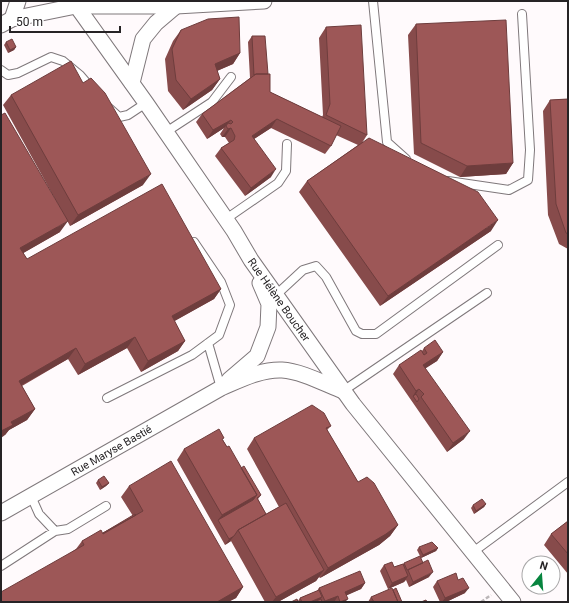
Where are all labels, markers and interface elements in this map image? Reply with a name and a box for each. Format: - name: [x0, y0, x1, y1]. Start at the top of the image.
- scale bar: [10, 8, 120, 34]
- text: 50 m: [16, 15, 43, 29]
- street label: Rue Hélène Boucher: [245, 256, 313, 344]
- street label: Rue Maryse Bastié: [69, 422, 154, 478]
- north arrow: [521, 555, 561, 595]
- text: N: [538, 559, 550, 573]

